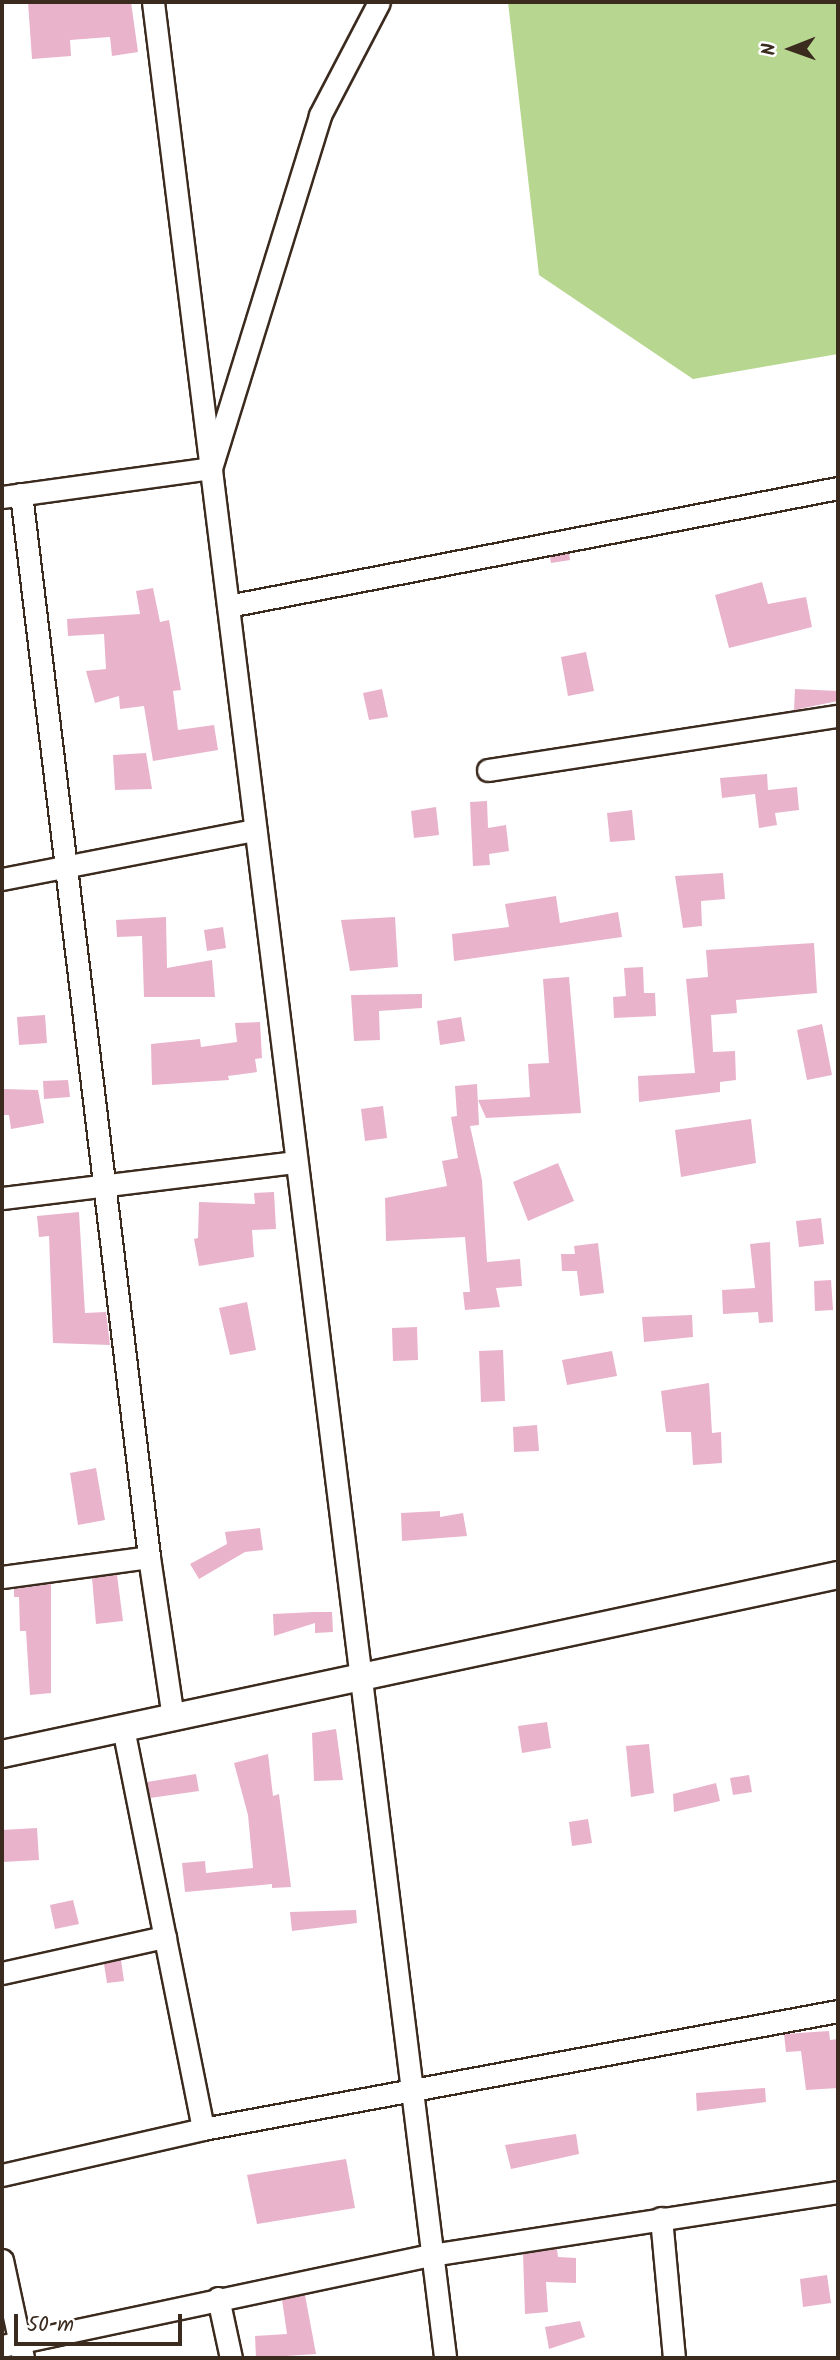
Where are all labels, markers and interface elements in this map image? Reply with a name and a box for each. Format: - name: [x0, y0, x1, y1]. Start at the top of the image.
- north arrow: [756, 14, 826, 84]
- text: N: [755, 43, 785, 56]
- scale bar: [18, 2300, 186, 2344]
- text: 50 m: [27, 2309, 74, 2342]

